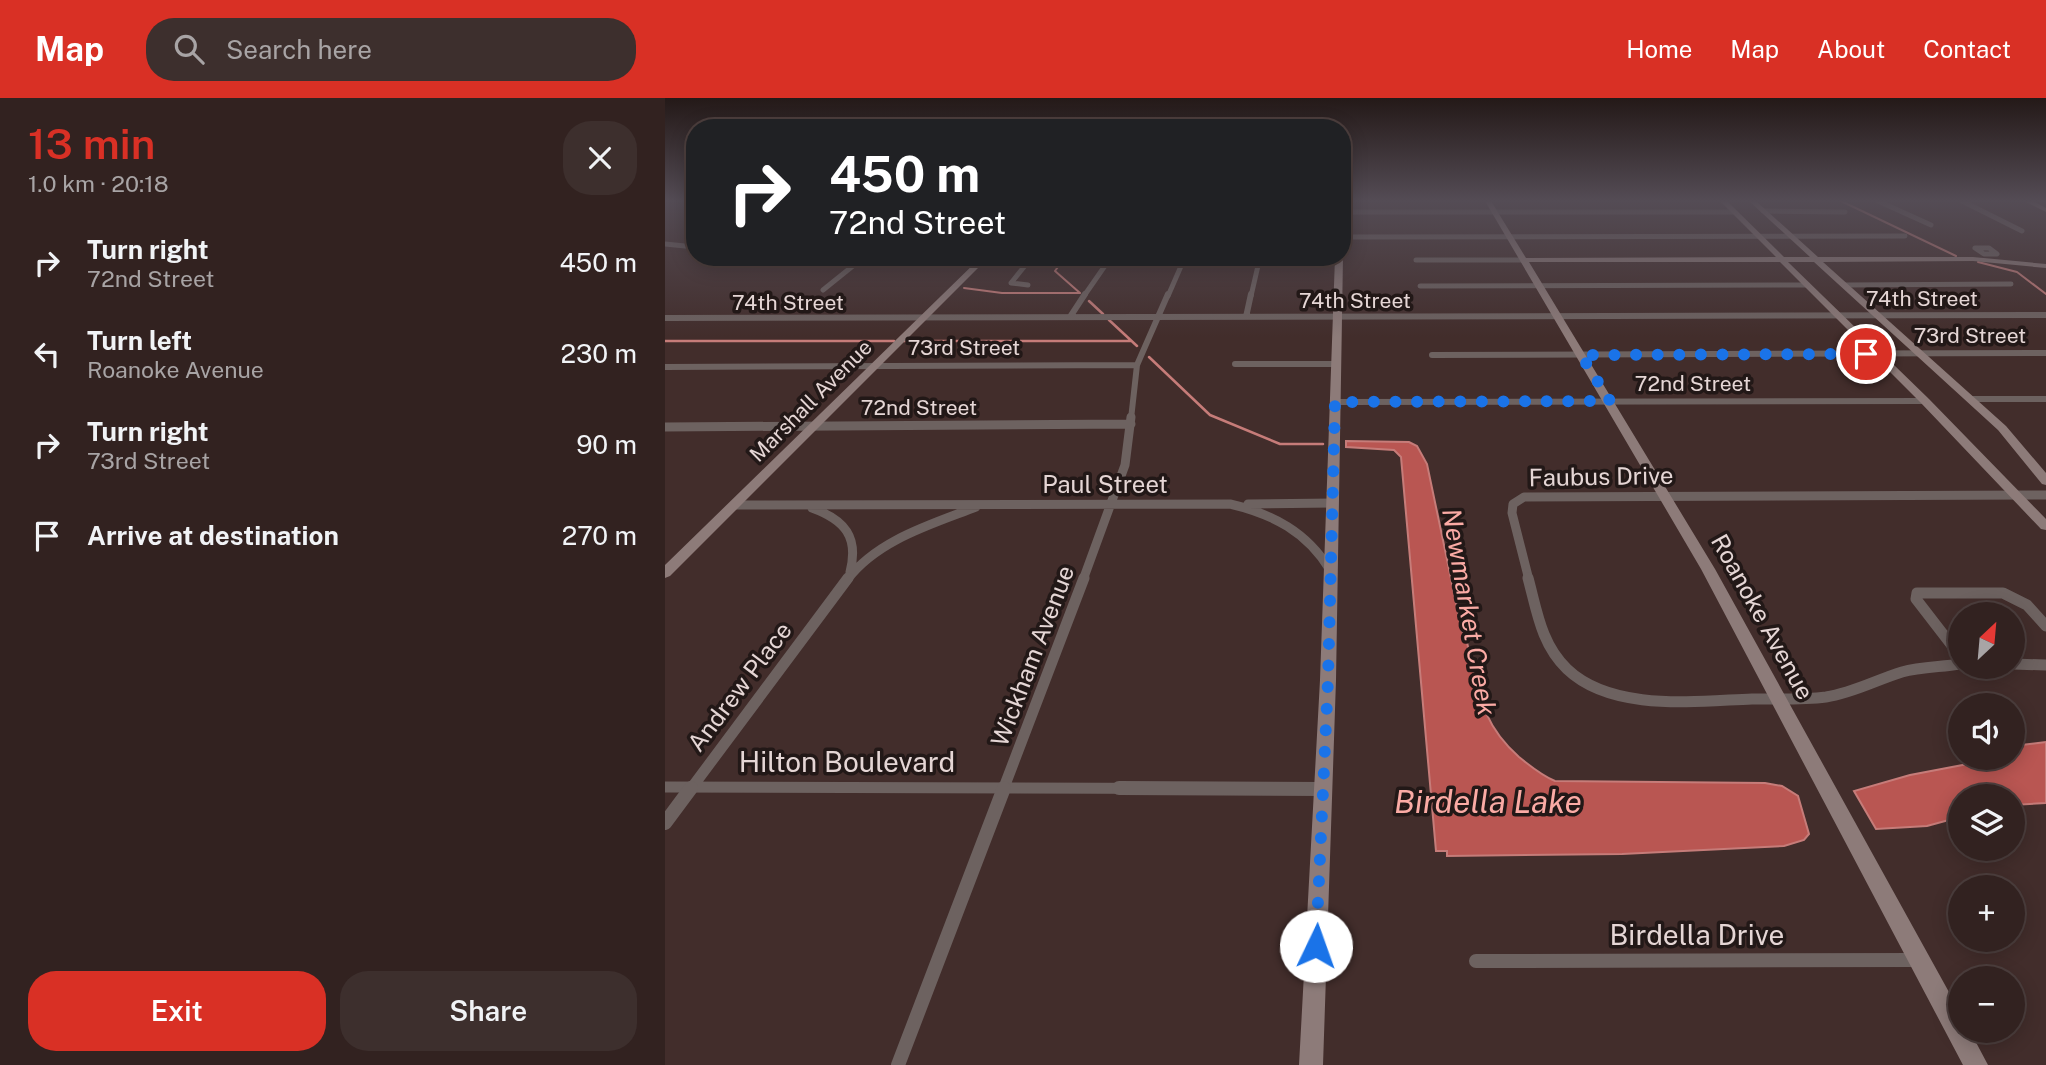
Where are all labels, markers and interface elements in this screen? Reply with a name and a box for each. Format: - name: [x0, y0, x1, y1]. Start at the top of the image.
- search box: [146, 18, 636, 81]
- text: Map: [35, 30, 104, 68]
- icon: search: [170, 30, 208, 68]
- text: Search here: [226, 34, 372, 65]
- text: Home: [1626, 35, 1692, 63]
- text: Map: [1730, 35, 1779, 63]
- text: About: [1817, 35, 1885, 63]
- text: Contact: [1923, 35, 2011, 63]
- text: 13 min: [28, 119, 155, 168]
- button: close: [563, 121, 637, 195]
- text: 450 m: [829, 145, 980, 203]
- icon: right: [714, 147, 805, 238]
- text: 1.0 km · 20:18: [28, 170, 169, 197]
- text: 72nd Street: [829, 204, 1006, 241]
- text: Turn right: [87, 234, 209, 265]
- icon: right: [28, 244, 66, 282]
- text: 450 m: [560, 247, 637, 278]
- text: 72nd Street: [87, 265, 214, 292]
- street label: 74th Street: [1866, 286, 1978, 311]
- street label: 74th Street: [1299, 288, 1411, 313]
- street label: 74th Street: [732, 290, 844, 315]
- street label: 73rd Street: [1914, 323, 2026, 348]
- pin: [1836, 324, 1896, 384]
- text: Turn left: [87, 325, 192, 356]
- street label: Marshall Avenue: [744, 334, 877, 467]
- icon: left: [28, 335, 66, 373]
- street label: 73rd Street: [908, 335, 1020, 360]
- icon: arrive: [1847, 335, 1885, 373]
- text: 230 m: [561, 338, 637, 369]
- text: Roanoke Avenue: [87, 356, 264, 383]
- street label: 72nd Street: [1635, 371, 1751, 396]
- street label: 72nd Street: [861, 395, 977, 420]
- text: Turn right: [87, 416, 209, 447]
- icon: right: [28, 426, 66, 464]
- text: 90 m: [576, 429, 637, 460]
- text: 73rd Street: [87, 447, 210, 474]
- street label: Faubus Drive: [1528, 461, 1674, 491]
- street label: Paul Street: [1042, 470, 1168, 498]
- water label: Newmarket Creek: [1436, 506, 1503, 718]
- icon: arrive: [28, 517, 66, 555]
- text: Arrive at destination: [87, 520, 339, 551]
- text: 270 m: [562, 520, 637, 551]
- street label: Roanoke Avenue: [1706, 529, 1820, 704]
- street label: Wickham Avenue: [985, 561, 1079, 750]
- north arrow: [1948, 602, 2025, 679]
- map controls: [1948, 602, 2025, 1043]
- street label: Andrew Place: [681, 616, 797, 757]
- button: sound: [1948, 693, 2025, 770]
- street label: Hilton Boulevard: [739, 745, 955, 778]
- water label: Birdella Lake: [1394, 783, 1582, 820]
- button: layers: [1948, 784, 2025, 861]
- button: +: [1948, 875, 2025, 952]
- position arrow: [1279, 909, 1353, 983]
- street label: Birdella Drive: [1610, 918, 1784, 951]
- button: −: [1948, 966, 2025, 1043]
- button: Exit: [28, 971, 326, 1051]
- button: Share: [340, 971, 637, 1051]

